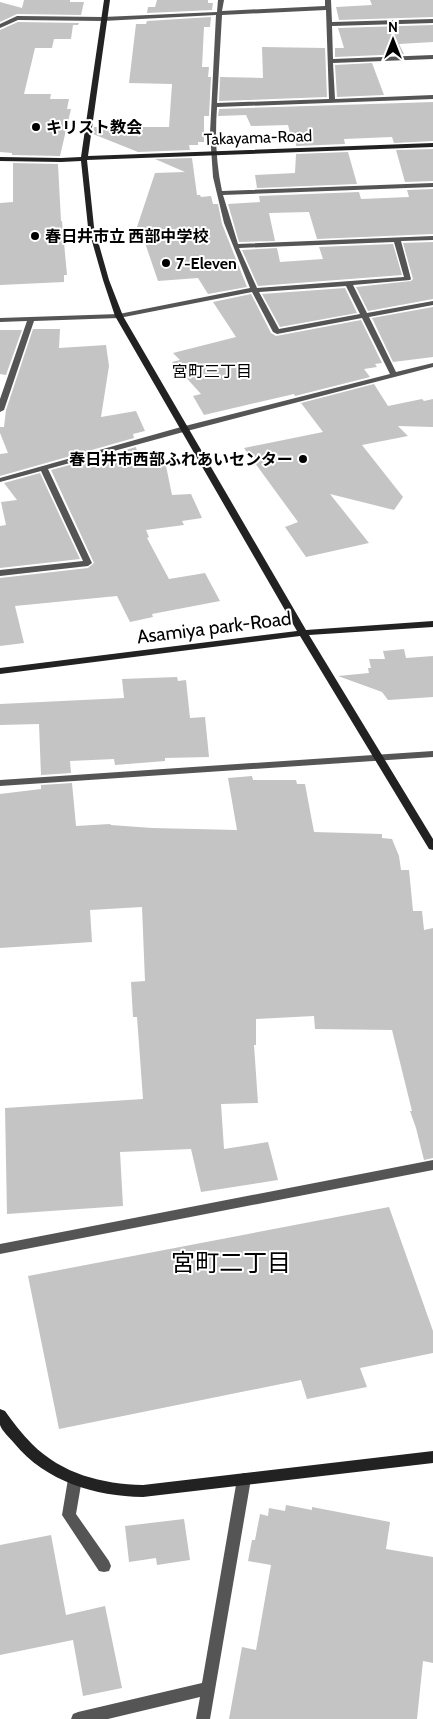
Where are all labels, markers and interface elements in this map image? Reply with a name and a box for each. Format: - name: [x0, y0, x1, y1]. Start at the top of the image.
- north arrow: [368, 15, 418, 65]
- text: N: [388, 18, 398, 36]
- place label: キリスト教会: [46, 118, 142, 137]
- marker: キリスト教会: [30, 121, 42, 133]
- street label: Takayama-Road: [203, 126, 313, 149]
- place label: 春日井市立 西部中学校: [45, 227, 209, 246]
- marker: 春日井市立 西部中学校: [29, 230, 41, 242]
- place label: 7-Eleven: [176, 254, 237, 273]
- marker: 7-Eleven: [160, 257, 172, 269]
- district label: 宮町三丁目: [172, 362, 252, 381]
- place label: 春日井市西部ふれあいセンター: [69, 450, 293, 469]
- marker: 春日井市西部ふれあいセンター: [297, 453, 309, 465]
- street label: Asamiya park-Road: [136, 607, 293, 648]
- district label: 宮町二丁目: [171, 1248, 291, 1277]

